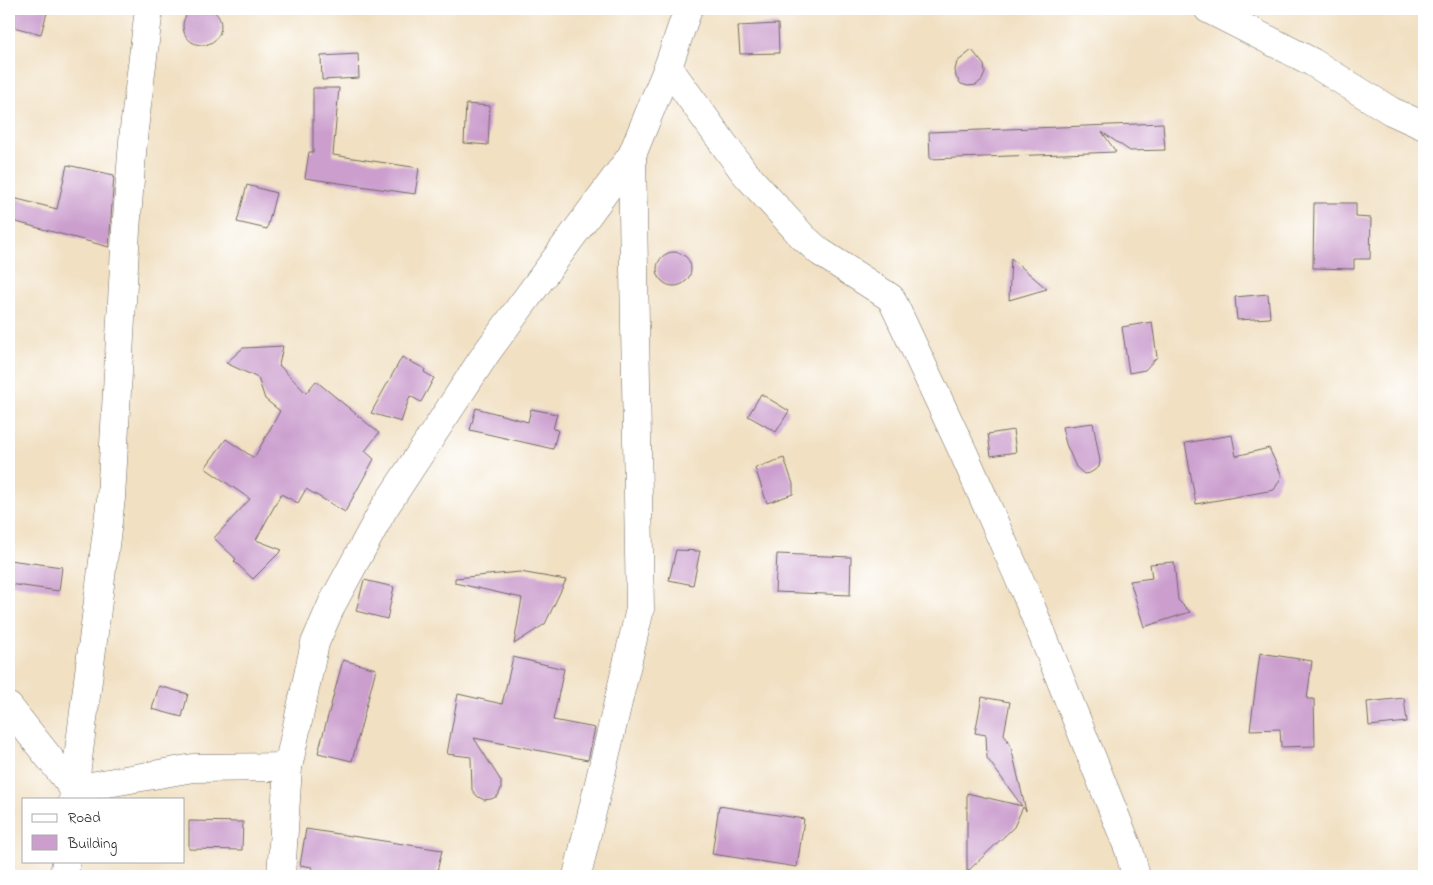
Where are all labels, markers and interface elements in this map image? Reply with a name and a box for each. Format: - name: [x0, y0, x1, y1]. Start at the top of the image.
- legend: [22, 798, 185, 862]
- text: Road: [68, 807, 101, 829]
- text: Building: [67, 833, 117, 856]

